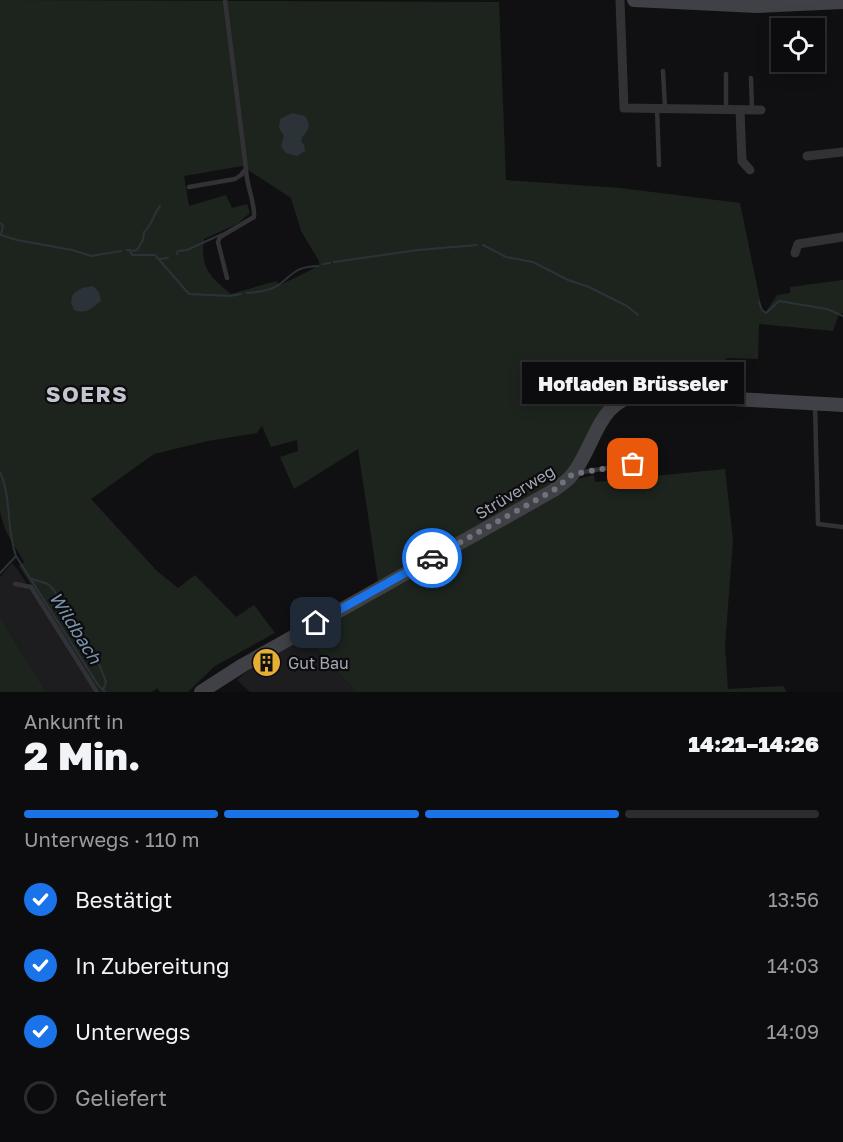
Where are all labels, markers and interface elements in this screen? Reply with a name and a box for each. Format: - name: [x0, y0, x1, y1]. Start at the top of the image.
- map controls: [771, 18, 825, 72]
- button: locate: [771, 18, 825, 72]
- callout: Hofladen Brüsseler: [522, 362, 744, 404]
- text: Hofladen Brüsseler: [538, 371, 728, 395]
- district label: SOERS: [46, 380, 128, 407]
- pin: [607, 438, 658, 489]
- icon: bag: [616, 447, 649, 480]
- street label: Strüverweg: [472, 461, 558, 523]
- courier: [402, 528, 462, 588]
- icon: car: [416, 542, 449, 575]
- water label: Wildbach: [45, 587, 107, 668]
- pin: [290, 597, 341, 648]
- icon: home: [299, 606, 332, 639]
- building icon: Gut Bau: [251, 647, 283, 679]
- place label: Gut Bau: [288, 653, 349, 673]
- text: Ankunft in: [24, 709, 124, 733]
- text: 14:21–14:26: [688, 730, 819, 757]
- text: 2 Min.: [24, 732, 141, 779]
- text: Unterwegs · 110 m: [24, 827, 200, 851]
- icon: check: [24, 883, 57, 916]
- text: Bestätigt: [75, 886, 172, 913]
- text: 13:56: [768, 887, 819, 911]
- icon: check: [24, 949, 57, 982]
- text: In Zubereitung: [75, 952, 230, 979]
- text: 14:03: [767, 953, 819, 977]
- icon: check: [24, 1015, 57, 1048]
- text: Unterwegs: [75, 1018, 191, 1045]
- text: 14:09: [767, 1019, 819, 1043]
- text: Geliefert: [75, 1084, 167, 1111]

